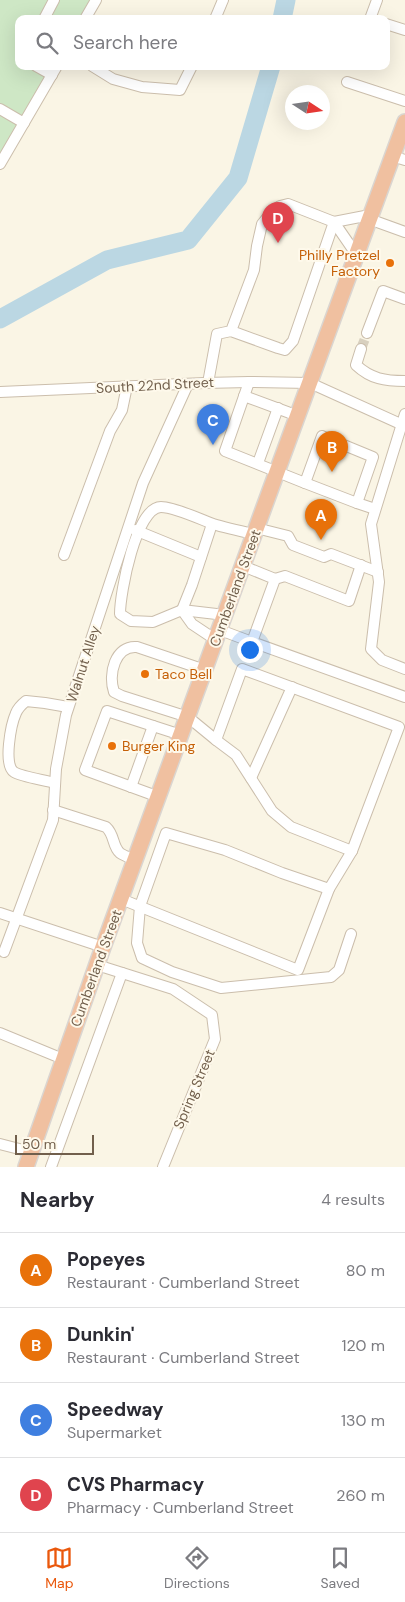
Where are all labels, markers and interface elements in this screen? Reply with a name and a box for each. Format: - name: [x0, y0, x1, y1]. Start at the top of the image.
- search box: [15, 15, 390, 70]
- icon: search: [33, 29, 61, 57]
- text: Search here: [73, 30, 178, 55]
- north arrow: [285, 85, 330, 130]
- pin: D: [262, 202, 294, 243]
- place label: Philly Pretzel Factory: [299, 246, 380, 280]
- marker: Philly Pretzel Factory: [384, 257, 396, 269]
- street label: South 22nd Street: [96, 373, 214, 397]
- pin: C: [197, 404, 229, 445]
- pin: B: [316, 431, 348, 472]
- pin: A: [305, 499, 337, 540]
- street label: Cumberland Street: [205, 527, 265, 649]
- street label: Walnut Alley: [62, 623, 104, 705]
- your location: [237, 637, 263, 663]
- place label: Taco Bell: [155, 665, 212, 683]
- marker: Taco Bell: [139, 668, 151, 680]
- place label: Burger King: [122, 737, 195, 755]
- marker: Burger King: [106, 740, 118, 752]
- street label: Cumberland Street: [66, 907, 126, 1029]
- street label: Spring Street: [169, 1047, 219, 1131]
- scale bar: [15, 1132, 94, 1155]
- text: 50 m: [22, 1135, 56, 1153]
- text: Nearby: [20, 1186, 94, 1214]
- text: 4 results: [321, 1189, 385, 1210]
- text: Popeyes: [67, 1247, 145, 1272]
- text: A: [30, 1260, 42, 1281]
- text: 80 m: [346, 1260, 385, 1281]
- text: Restaurant · Cumberland Street: [67, 1272, 300, 1293]
- text: Dunkin': [67, 1322, 135, 1347]
- text: B: [31, 1335, 41, 1356]
- text: 120 m: [341, 1335, 385, 1356]
- text: Restaurant · Cumberland Street: [67, 1347, 300, 1368]
- text: Speedway: [67, 1397, 164, 1422]
- text: C: [30, 1410, 42, 1431]
- text: 130 m: [341, 1410, 385, 1431]
- text: Supermarket: [67, 1422, 162, 1443]
- text: CVS Pharmacy: [67, 1472, 204, 1497]
- text: D: [30, 1485, 42, 1506]
- text: 260 m: [336, 1485, 385, 1506]
- text: Pharmacy · Cumberland Street: [67, 1497, 294, 1518]
- tab: Map: [45, 1544, 73, 1592]
- tab: Directions: [164, 1544, 230, 1592]
- tab: Saved: [320, 1544, 360, 1592]

